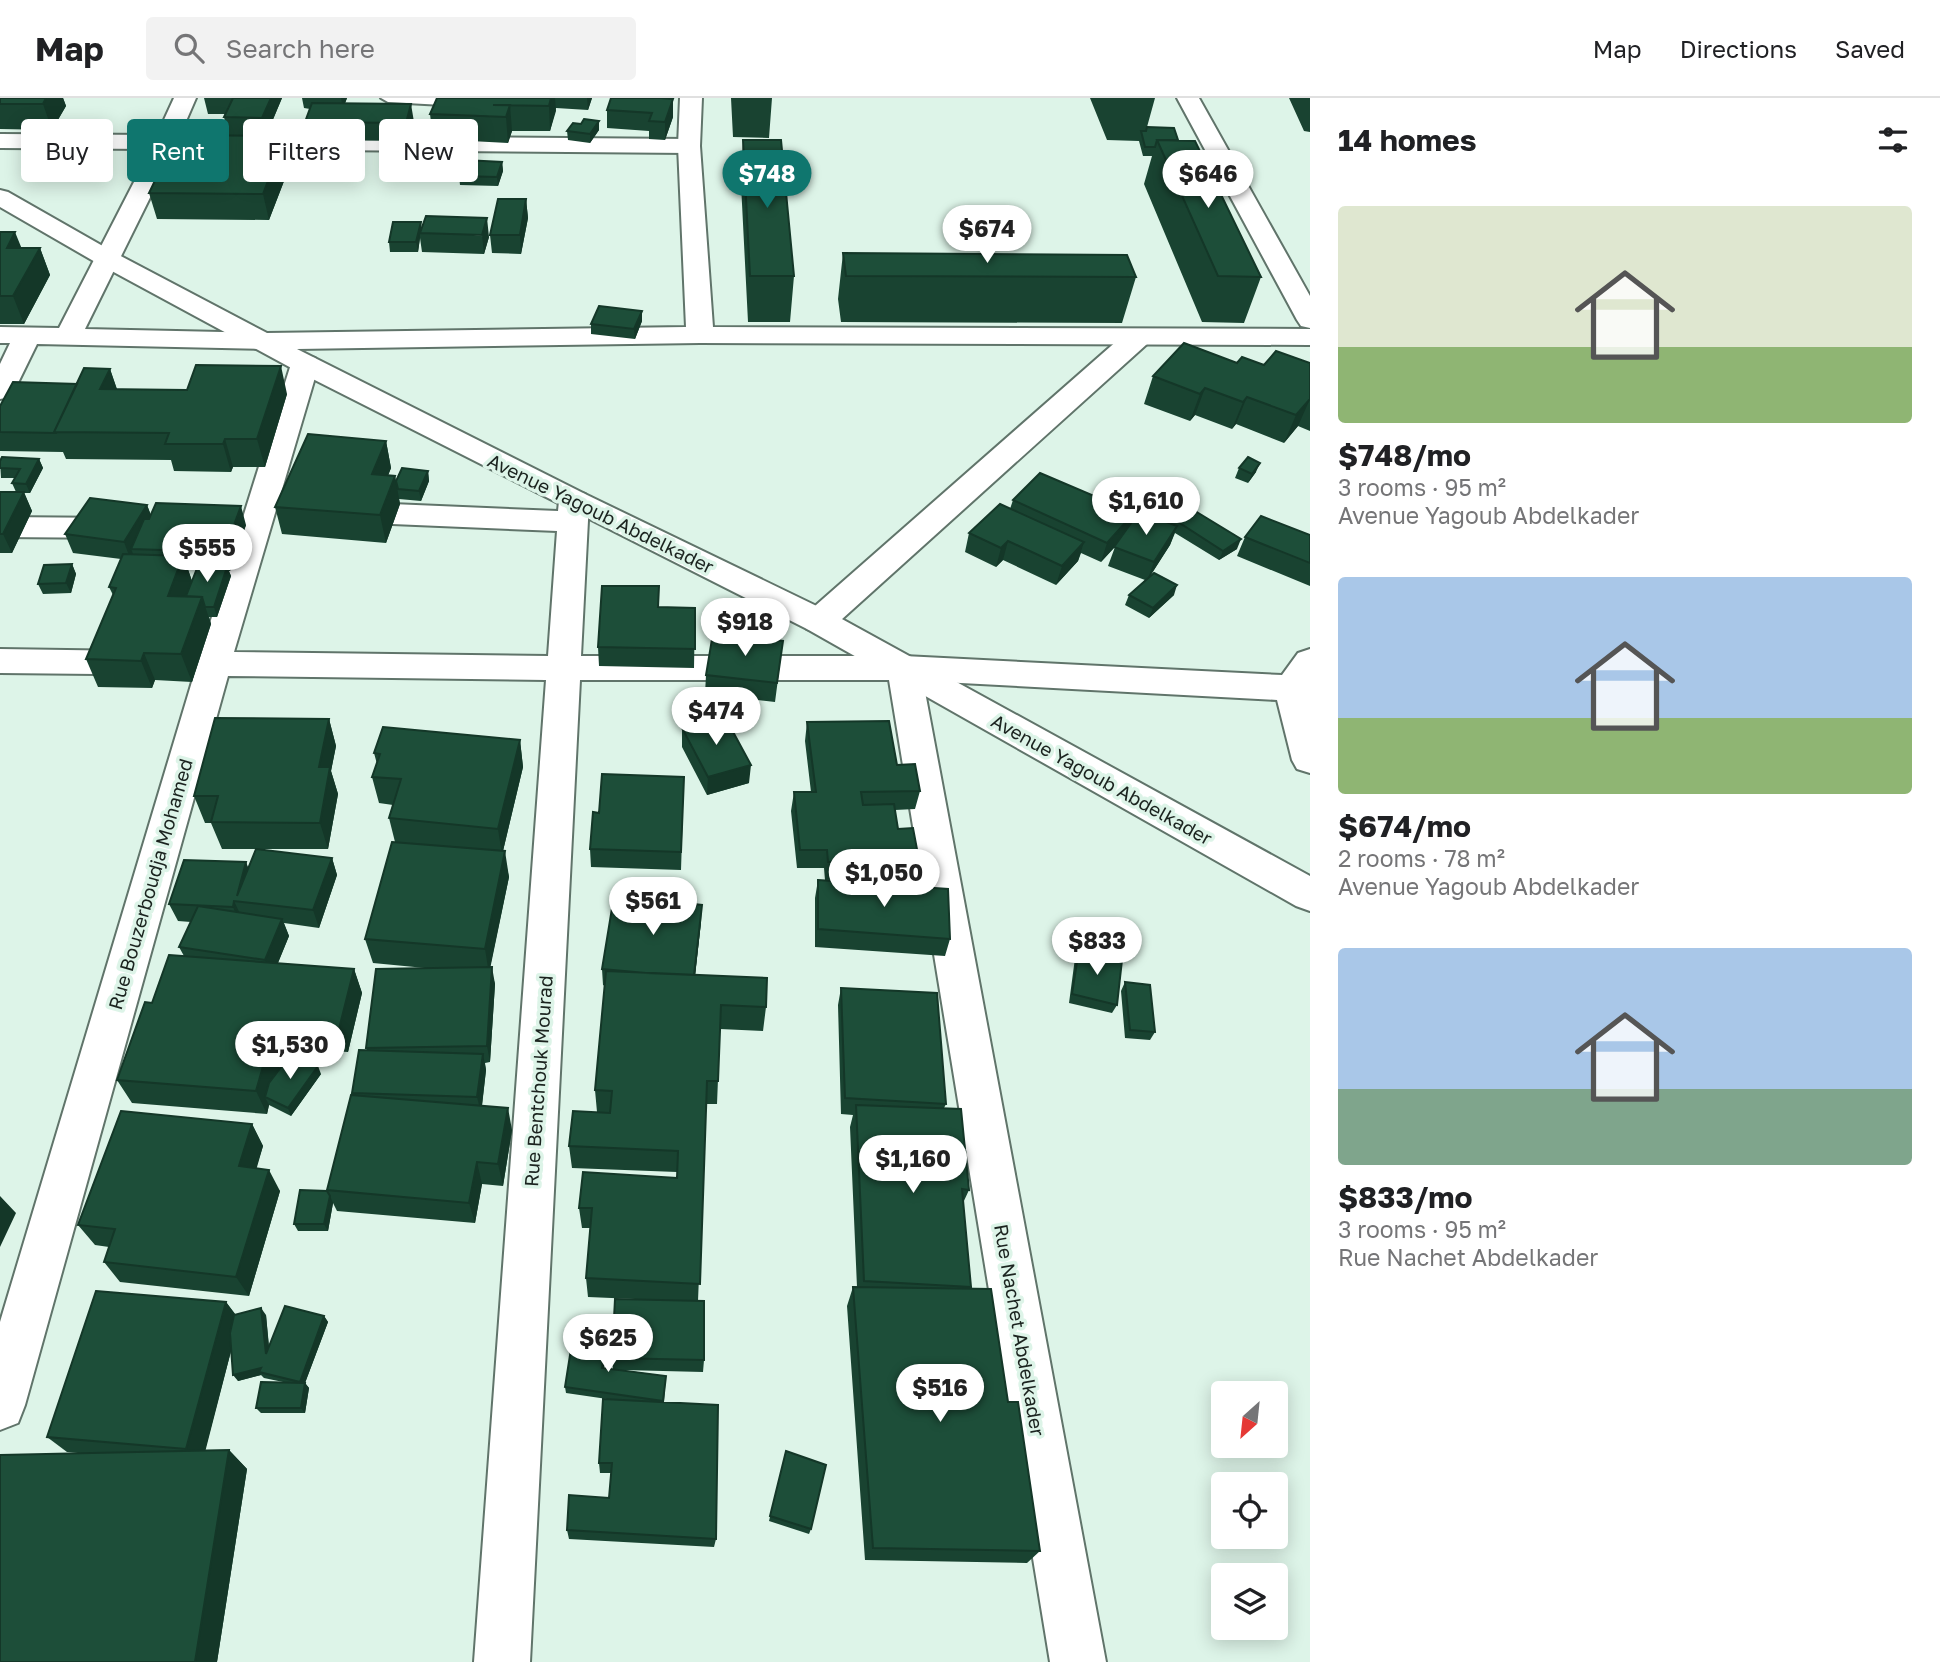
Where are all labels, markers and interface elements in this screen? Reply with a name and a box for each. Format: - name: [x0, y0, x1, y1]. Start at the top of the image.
- search box: [146, 17, 636, 80]
- text: Map: [35, 29, 104, 68]
- icon: search: [170, 29, 208, 67]
- text: Search here: [226, 33, 375, 64]
- text: Map: [1593, 34, 1642, 63]
- text: Directions: [1680, 34, 1797, 63]
- text: Saved: [1835, 34, 1905, 63]
- chip: Buy: [21, 119, 113, 182]
- chip: Rent: [127, 119, 229, 182]
- chip: Filters: [243, 119, 365, 182]
- chip: New: [379, 119, 478, 182]
- icon: filters: [1874, 121, 1912, 159]
- text: 14 homes: [1338, 122, 1477, 158]
- pin: $748: [726, 150, 808, 210]
- pin: $646: [1167, 150, 1249, 210]
- text: $748: [738, 159, 796, 187]
- text: $646: [1179, 159, 1238, 187]
- pin: $674: [946, 206, 1028, 265]
- text: $674: [959, 214, 1015, 242]
- icon: home: [1562, 252, 1688, 378]
- text: $748/mo: [1338, 437, 1471, 473]
- street label: Avenue Yagoub Abdelkader: [484, 448, 718, 578]
- text: 3 rooms · 95 m²: [1338, 473, 1506, 501]
- pin: $1,610: [1089, 478, 1203, 537]
- text: $1,610: [1108, 486, 1184, 514]
- text: Avenue Yagoub Abdelkader: [1338, 501, 1639, 529]
- pin: $555: [166, 524, 248, 584]
- text: $555: [178, 533, 236, 561]
- pin: $918: [704, 598, 786, 658]
- text: $918: [717, 607, 773, 635]
- icon: home: [1562, 623, 1688, 749]
- pin: $474: [675, 688, 757, 747]
- text: $474: [688, 696, 744, 724]
- street label: Avenue Yagoub Abdelkader: [988, 709, 1217, 850]
- street label: Rue Bouzerboudja Mohamed: [103, 756, 197, 1012]
- text: $674/mo: [1338, 808, 1471, 844]
- text: 2 rooms · 78 m²: [1338, 844, 1505, 872]
- pin: $1,050: [827, 850, 941, 909]
- text: $1,050: [845, 858, 923, 886]
- text: Avenue Yagoub Abdelkader: [1338, 872, 1639, 900]
- pin: $561: [612, 878, 694, 937]
- text: $561: [625, 886, 681, 914]
- pin: $833: [1056, 918, 1138, 977]
- text: $833: [1068, 926, 1126, 954]
- street label: Rue Bentchouk Mourad: [519, 974, 557, 1188]
- icon: home: [1562, 994, 1688, 1120]
- pin: $1,530: [233, 1021, 347, 1081]
- text: $1,530: [251, 1030, 329, 1058]
- pin: $1,160: [856, 1136, 970, 1195]
- text: $1,160: [875, 1144, 951, 1172]
- text: $833/mo: [1338, 1179, 1473, 1215]
- text: 3 rooms · 95 m²: [1338, 1215, 1506, 1243]
- street label: Rue Nachet Abdelkader: [990, 1222, 1050, 1438]
- text: Rue Nachet Abdelkader: [1338, 1243, 1598, 1271]
- pin: $625: [567, 1314, 649, 1374]
- text: $625: [579, 1323, 637, 1351]
- pin: $516: [899, 1364, 981, 1424]
- text: $516: [912, 1373, 968, 1401]
- north arrow: [1211, 1381, 1288, 1458]
- map controls: [1211, 1381, 1288, 1640]
- button: locate: [1211, 1472, 1288, 1549]
- button: layers: [1211, 1563, 1288, 1640]

